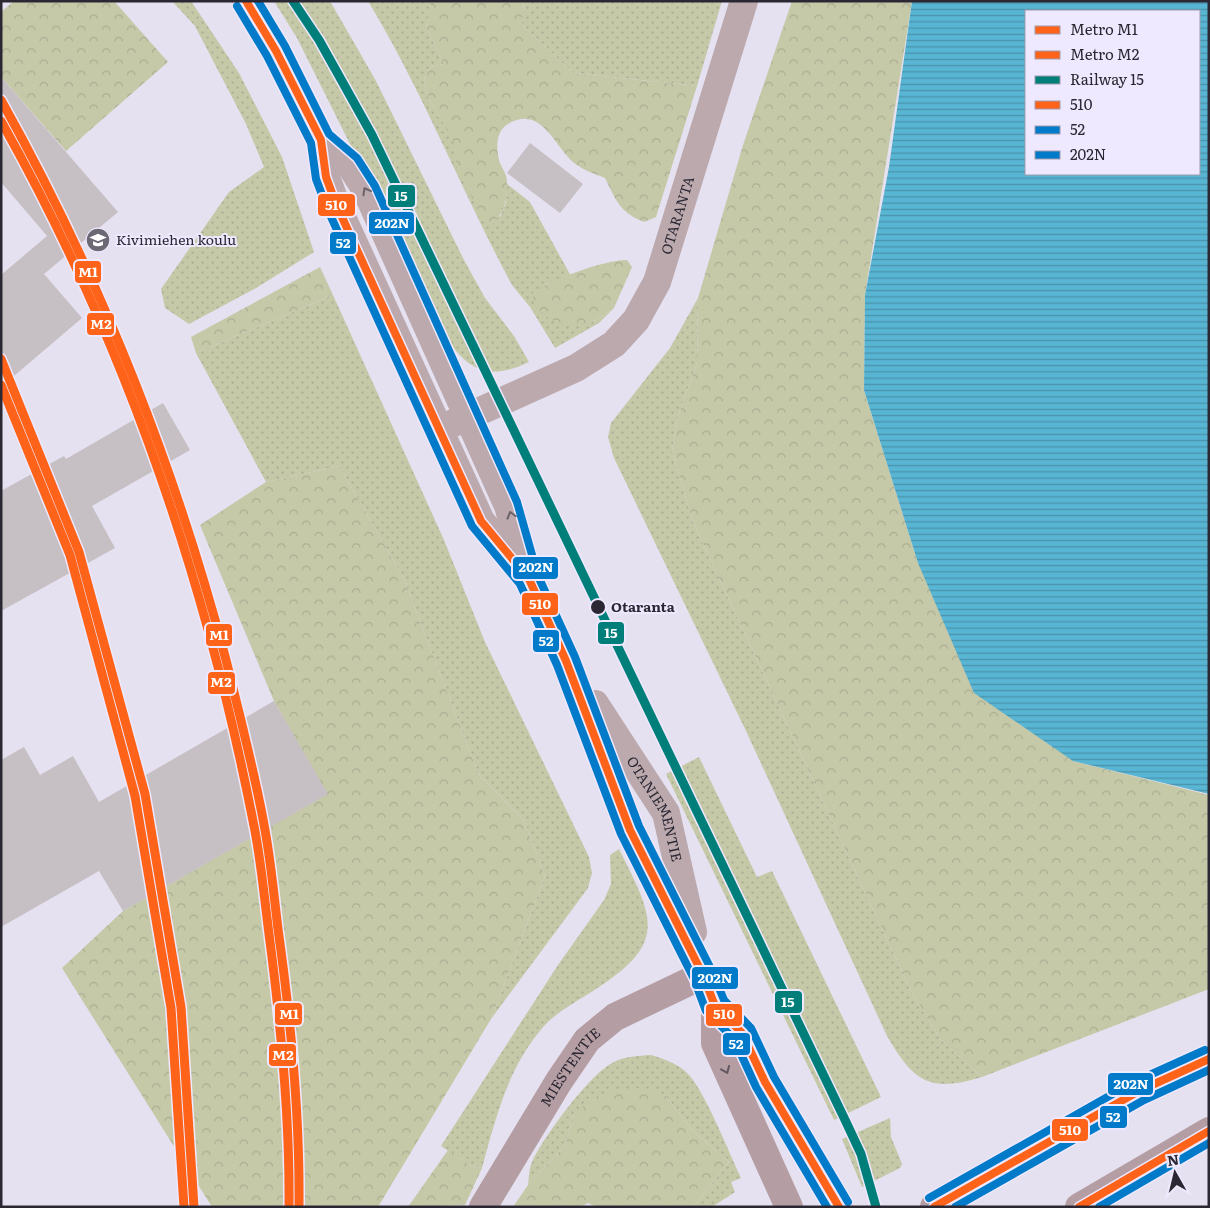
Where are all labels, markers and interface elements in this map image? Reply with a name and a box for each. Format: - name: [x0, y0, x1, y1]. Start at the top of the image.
- legend: [1025, 10, 1200, 175]
- text: Metro M1: [1070, 17, 1138, 40]
- text: Metro M2: [1070, 42, 1140, 65]
- text: Railway 15: [1070, 67, 1144, 90]
- text: 510: [1070, 92, 1093, 115]
- text: 52: [1070, 117, 1085, 140]
- text: 202N: [1070, 142, 1106, 165]
- street label: OTARANTA: [655, 173, 698, 257]
- line badge: 15: [387, 184, 416, 208]
- text: 15: [394, 185, 408, 205]
- one-way arrow: [362, 188, 372, 197]
- line badge: 510: [317, 193, 356, 217]
- text: 510: [325, 194, 347, 214]
- line badge: 202N: [368, 211, 415, 235]
- text: 202N: [374, 212, 410, 232]
- school or university icon: Kivimiehen koulu: [85, 227, 111, 253]
- place label: Kivimiehen koulu: [116, 229, 236, 249]
- line badge: 52: [329, 231, 357, 255]
- text: 52: [336, 232, 351, 252]
- line badge: M1: [74, 260, 102, 284]
- text: M1: [78, 261, 98, 281]
- line badge: M2: [86, 312, 115, 336]
- text: M2: [90, 313, 112, 333]
- one-way arrow: [506, 512, 516, 520]
- line badge: 202N: [512, 556, 559, 580]
- text: 202N: [518, 556, 554, 576]
- line badge: 510: [521, 592, 559, 616]
- text: 510: [529, 593, 551, 613]
- place label: Otaranta: [611, 596, 676, 616]
- marker: Otaranta: [589, 598, 607, 616]
- line badge: 15: [597, 621, 625, 645]
- text: 15: [604, 622, 618, 642]
- line badge: M1: [205, 623, 233, 647]
- text: M1: [209, 624, 229, 644]
- line badge: 52: [532, 629, 560, 653]
- text: 52: [539, 630, 554, 650]
- line badge: M2: [207, 671, 236, 695]
- text: M2: [210, 671, 232, 691]
- street label: OTANIEMENTIE: [623, 752, 688, 864]
- line badge: 202N: [691, 966, 739, 990]
- text: 202N: [697, 967, 733, 987]
- line badge: 15: [774, 990, 803, 1014]
- text: 15: [781, 991, 795, 1011]
- line badge: M1: [274, 1002, 303, 1026]
- text: M1: [279, 1003, 299, 1023]
- line badge: 510: [705, 1003, 743, 1027]
- text: 510: [713, 1003, 735, 1023]
- street label: MIESTENTIE: [535, 1022, 604, 1110]
- line badge: 52: [722, 1032, 751, 1056]
- text: 52: [729, 1033, 744, 1053]
- line badge: M2: [268, 1043, 297, 1067]
- text: M2: [272, 1044, 294, 1064]
- one-way arrow: [719, 1065, 730, 1074]
- line badge: 202N: [1107, 1072, 1154, 1096]
- text: 202N: [1113, 1073, 1149, 1093]
- line badge: 52: [1099, 1105, 1128, 1129]
- text: 52: [1106, 1106, 1121, 1126]
- line badge: 510: [1051, 1118, 1089, 1142]
- text: 510: [1059, 1119, 1081, 1139]
- north arrow: [1150, 1148, 1200, 1198]
- text: N: [1166, 1148, 1181, 1170]

